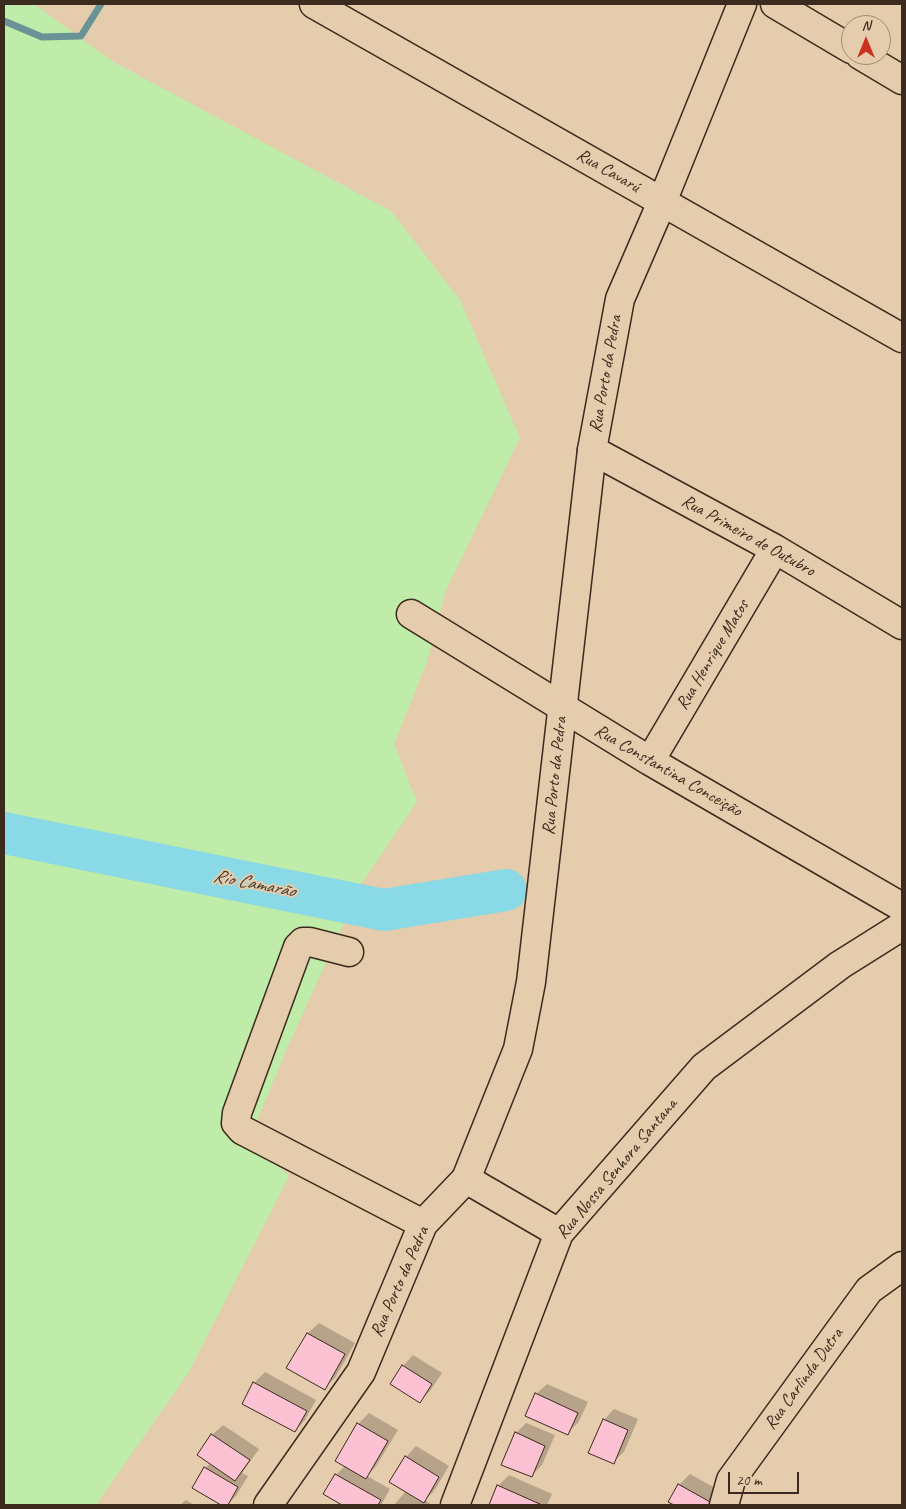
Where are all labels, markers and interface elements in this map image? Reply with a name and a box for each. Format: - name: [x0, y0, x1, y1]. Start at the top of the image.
- north arrow: [841, 15, 891, 65]
- text: N: [862, 17, 870, 34]
- street label: Rua Cavarú: [572, 144, 644, 198]
- street label: Rua Porto da Pedra: [585, 314, 627, 434]
- street label: Rua Primeiro de Outubro: [678, 490, 818, 582]
- street label: Rua Henrique Matos: [672, 596, 754, 714]
- street label: Rua Porto da Pedra: [538, 716, 572, 836]
- street label: Rua Constantina Conceição: [591, 720, 745, 822]
- water label: Rio Camarão: [211, 865, 297, 903]
- street label: Rua Nossa Senhora Santana: [552, 1094, 682, 1244]
- street label: Rua Porto da Pedra: [366, 1223, 434, 1341]
- street label: Rua Carlinda Dutra: [760, 1324, 848, 1434]
- scale bar: [731, 1462, 802, 1494]
- text: 20 m: [736, 1471, 762, 1490]

